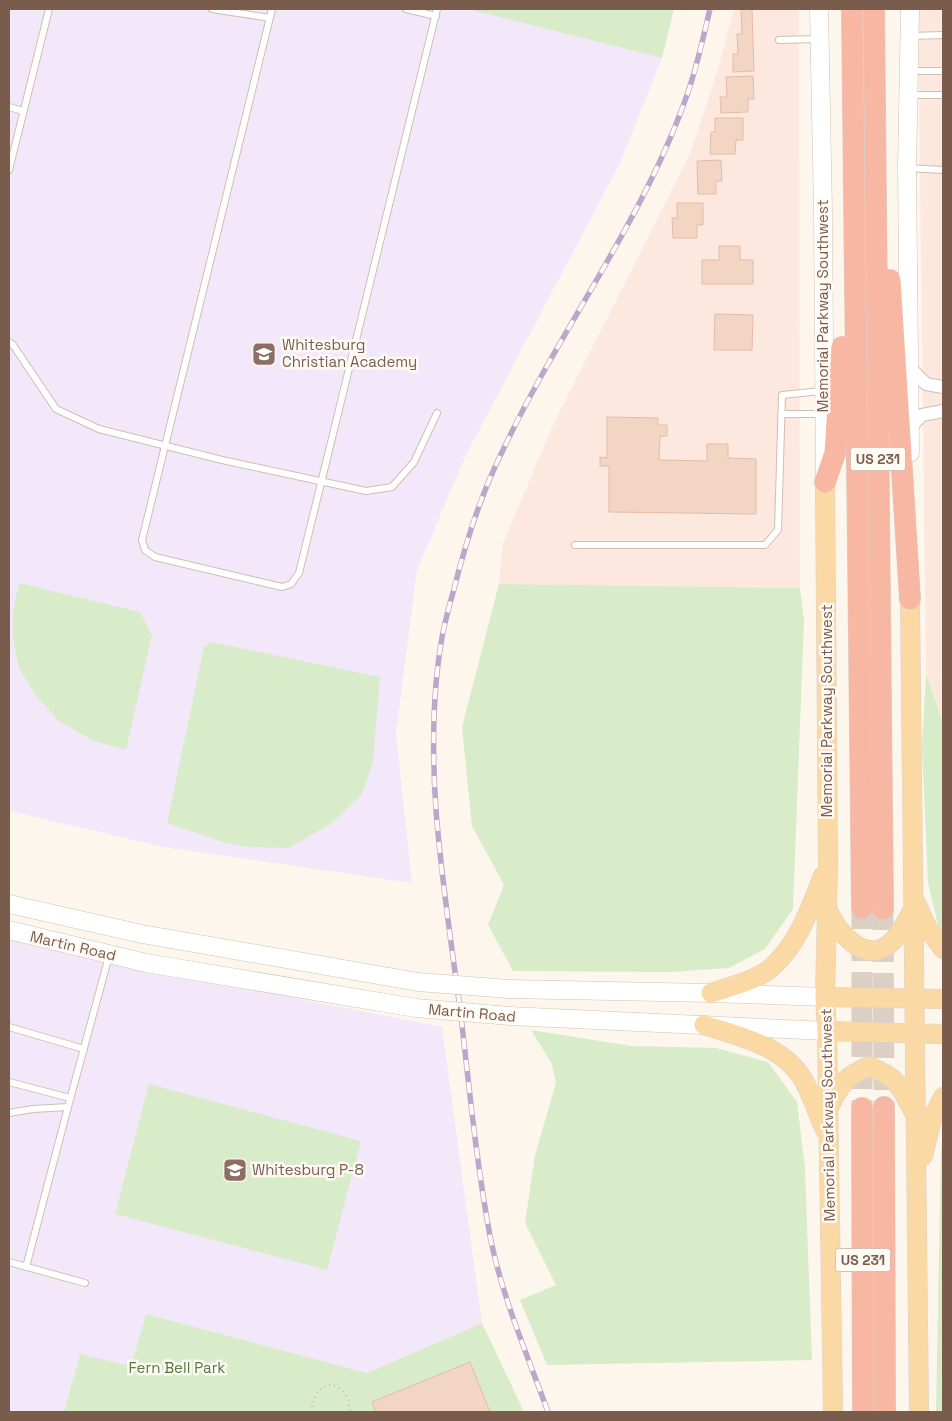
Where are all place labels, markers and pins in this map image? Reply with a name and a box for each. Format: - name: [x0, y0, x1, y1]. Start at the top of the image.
- place label: Whitesburg Christian Academy: [282, 335, 417, 371]
- school or university icon: Whitesburg Christian Academy: [251, 341, 277, 367]
- school or university icon: Whitesburg P-8: [222, 1157, 248, 1183]
- place label: Whitesburg P-8: [252, 1160, 364, 1179]

